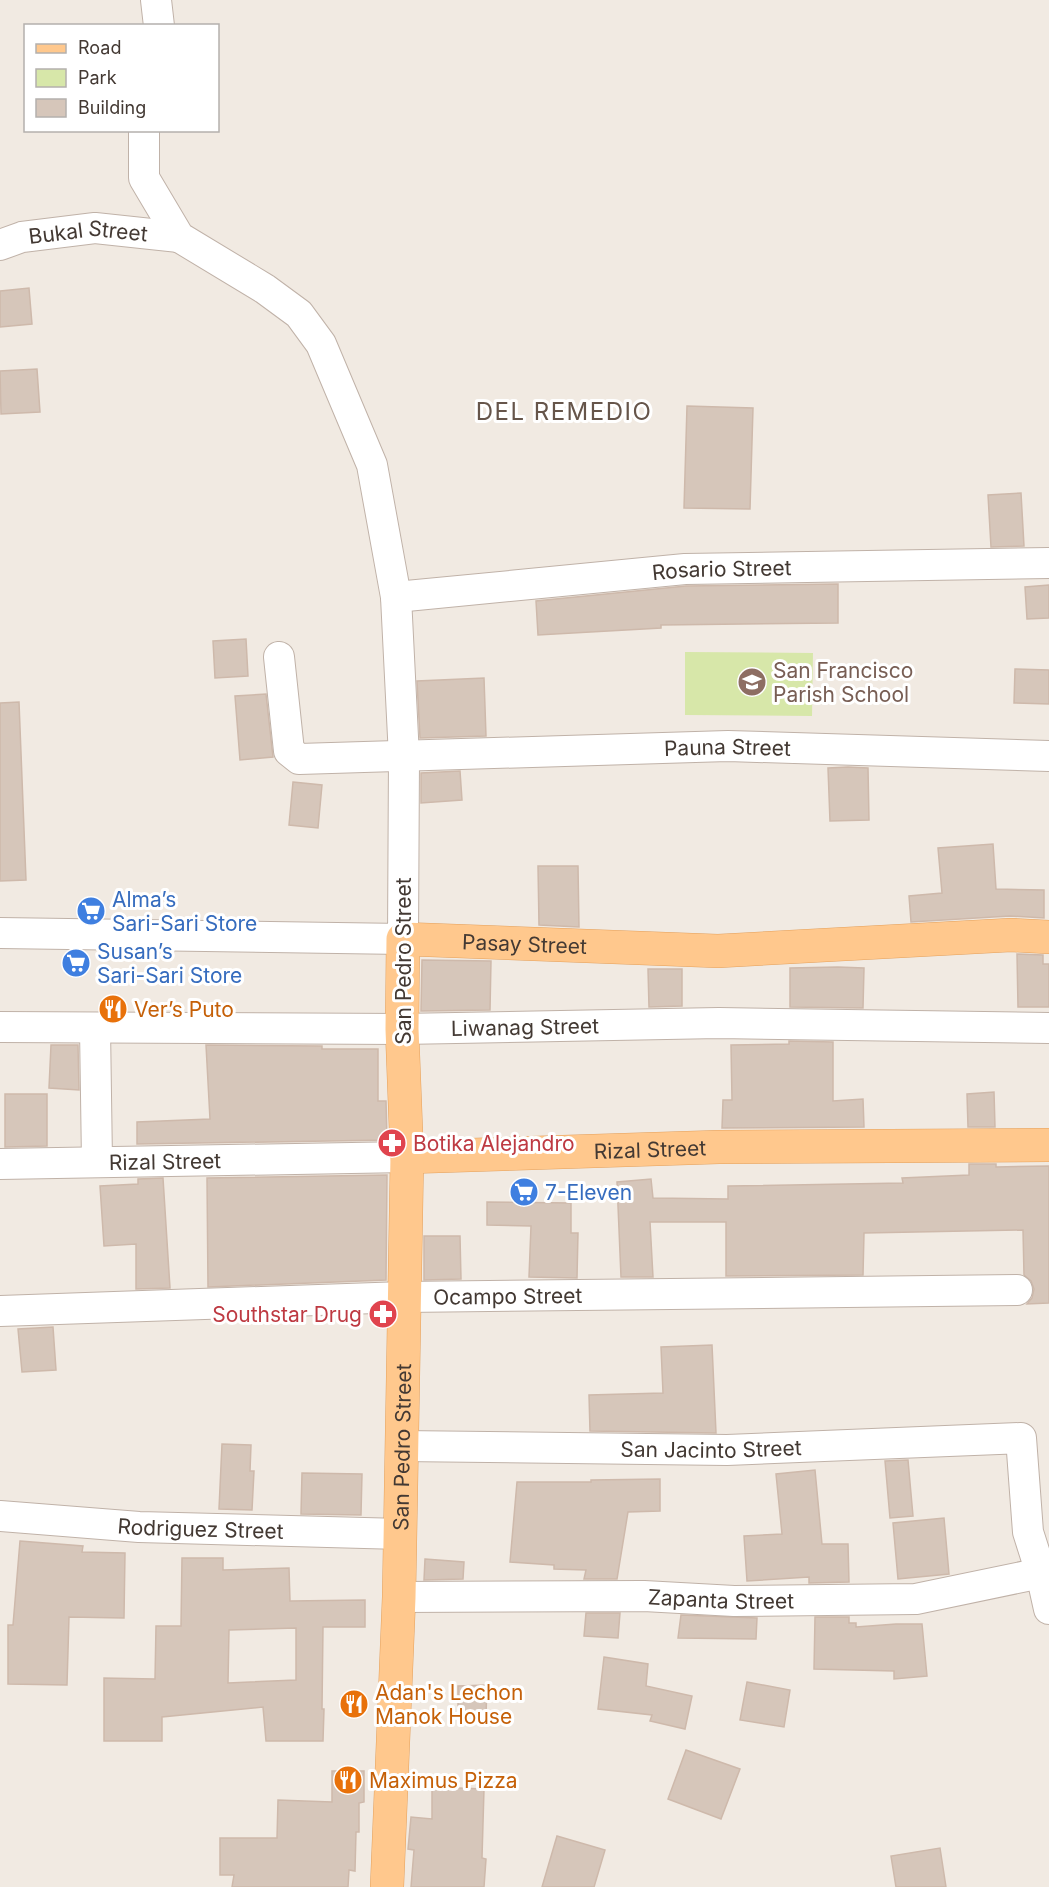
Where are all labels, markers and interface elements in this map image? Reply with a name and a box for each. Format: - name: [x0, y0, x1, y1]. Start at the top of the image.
- legend: [24, 24, 219, 132]
- text: Road: [78, 37, 121, 58]
- text: Park: [78, 67, 117, 88]
- text: Building: [78, 97, 146, 118]
- street label: Bukal Street: [27, 215, 149, 249]
- district label: DEL REMEDIO: [476, 397, 652, 426]
- street label: Rosario Street: [651, 555, 792, 585]
- place label: San Francisco Parish School: [773, 658, 913, 707]
- school or university icon: San Francisco Parish School: [736, 666, 768, 698]
- street label: Pauna Street: [664, 733, 791, 760]
- street label: San Pedro Street: [391, 877, 416, 1045]
- place label: Alma’s Sari-Sari Store: [112, 887, 257, 936]
- supermarket icon: Alma’s Sari-Sari Store: [75, 895, 107, 927]
- street label: Pasay Street: [462, 929, 587, 958]
- place label: Susan’s Sari-Sari Store: [97, 939, 242, 988]
- supermarket icon: Susan’s Sari-Sari Store: [60, 947, 92, 979]
- restaurant icon: Ver’s Puto: [97, 993, 129, 1025]
- place label: Ver’s Puto: [134, 997, 234, 1022]
- street label: Liwanag Street: [451, 1013, 599, 1041]
- pharmacy icon: Botika Alejandro: [376, 1127, 408, 1159]
- place label: Botika Alejandro: [413, 1131, 575, 1156]
- street label: Rizal Street: [593, 1135, 707, 1164]
- street label: Rizal Street: [109, 1148, 221, 1175]
- supermarket icon: 7-Eleven: [508, 1176, 540, 1208]
- place label: 7-Eleven: [545, 1180, 632, 1205]
- street label: Ocampo Street: [433, 1282, 583, 1309]
- pharmacy icon: Southstar Drug: [367, 1298, 399, 1330]
- place label: Southstar Drug: [212, 1302, 362, 1327]
- street label: San Pedro Street: [388, 1363, 416, 1531]
- street label: San Jacinto Street: [620, 1434, 802, 1463]
- street label: Rodriguez Street: [117, 1513, 284, 1543]
- street label: Zapanta Street: [647, 1584, 794, 1614]
- place label: Adan's Lechon Manok House: [375, 1680, 523, 1729]
- restaurant icon: Adan's Lechon Manok House: [338, 1688, 370, 1720]
- restaurant icon: Maximus Pizza: [332, 1764, 364, 1796]
- place label: Maximus Pizza: [369, 1768, 518, 1793]

